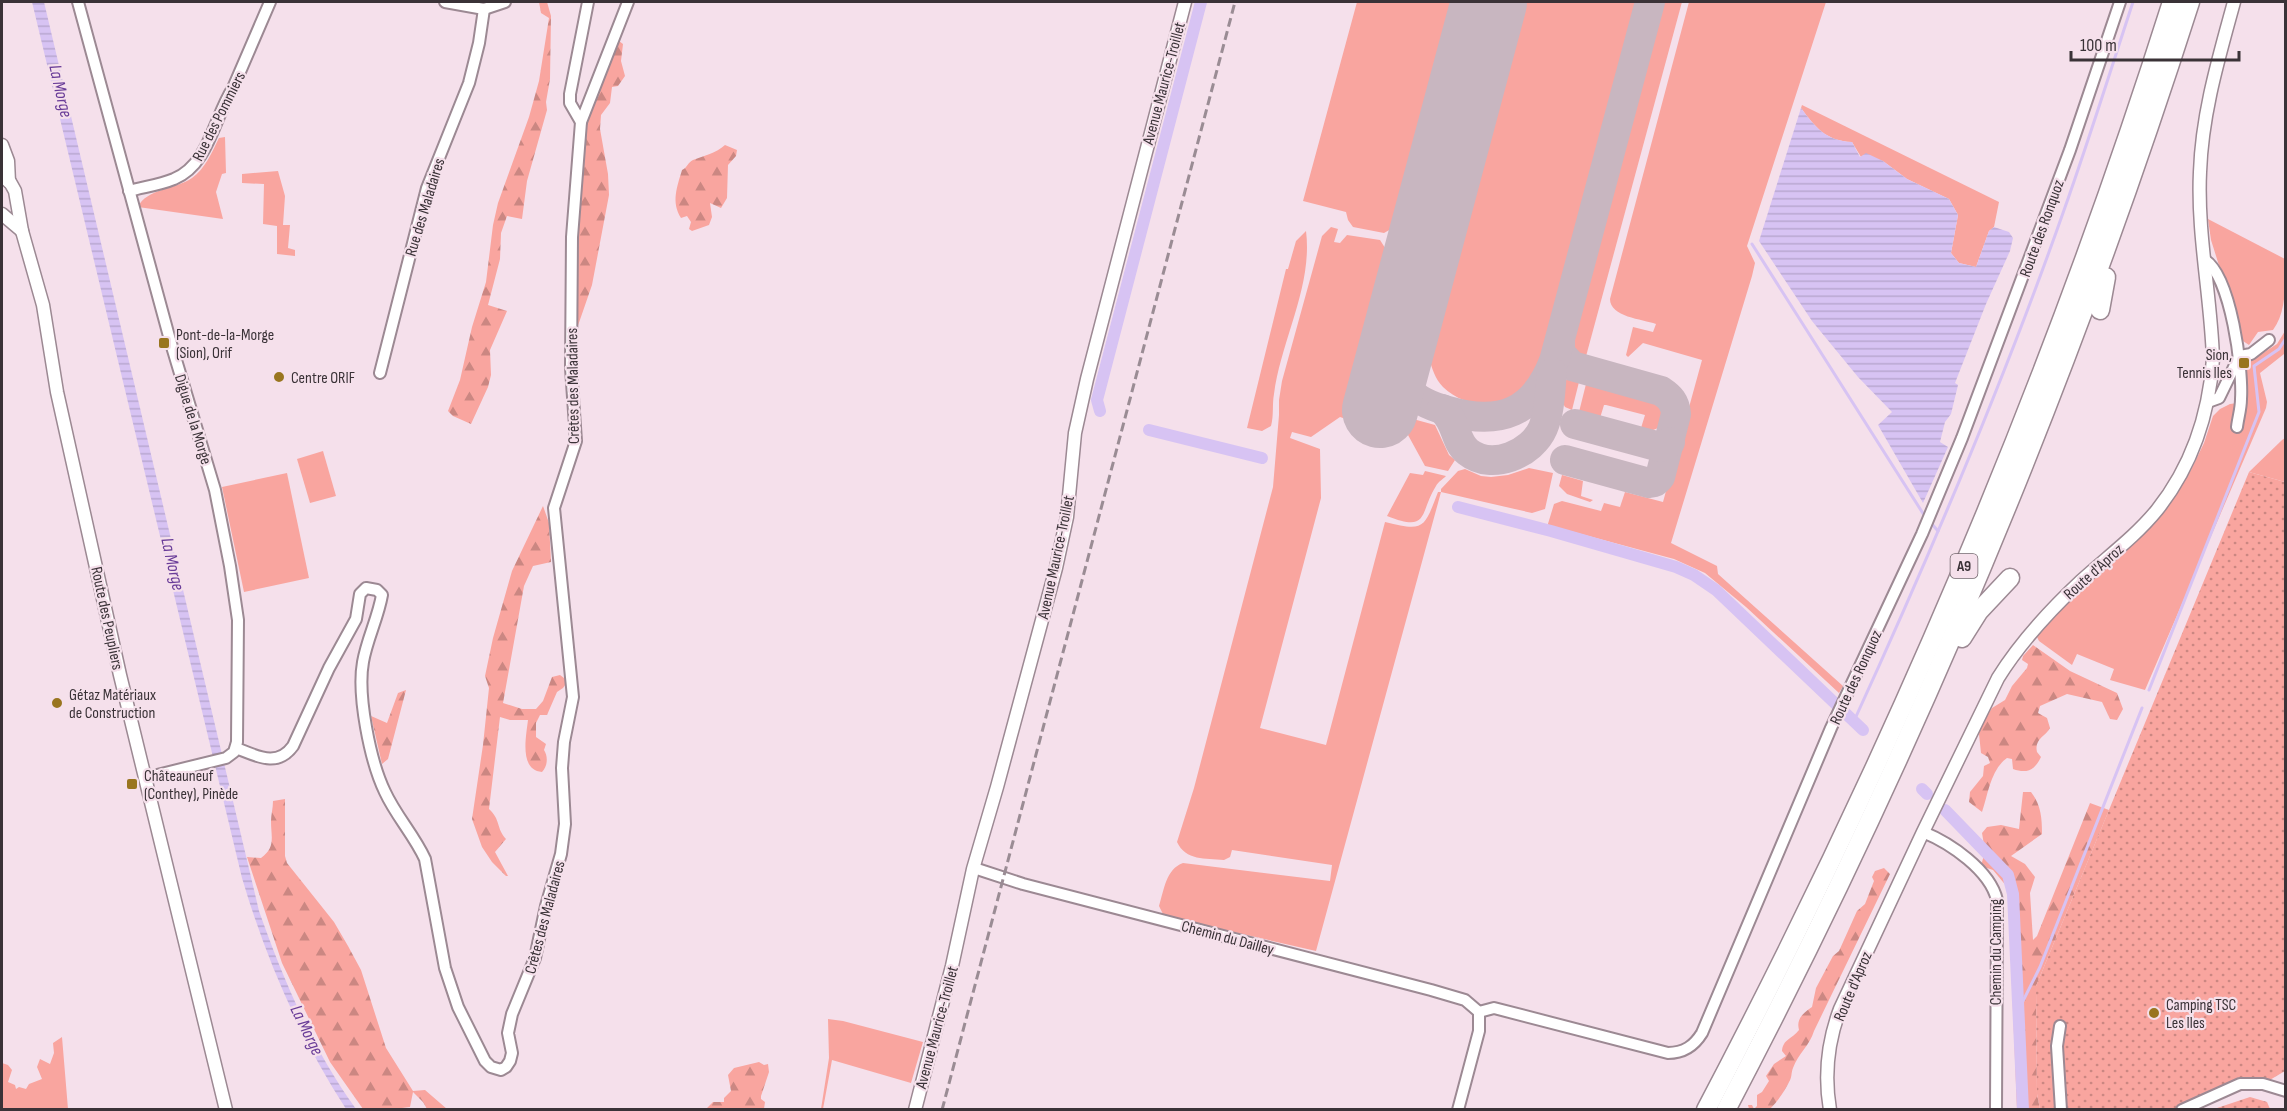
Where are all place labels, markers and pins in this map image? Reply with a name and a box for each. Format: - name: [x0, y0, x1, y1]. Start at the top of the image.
- place label: Pont-de-la-Morge (Sion), Orif: [176, 326, 274, 363]
- marker: Pont-de-la-Morge (Sion), Orif: [157, 336, 171, 350]
- place label: Sion, Tennis Iles: [2177, 346, 2232, 383]
- marker: Sion, Tennis Iles: [2237, 356, 2251, 370]
- place label: Centre ORIF: [291, 369, 355, 388]
- marker: Centre ORIF: [272, 370, 286, 384]
- place label: Gétaz Matériaux de Construction: [69, 686, 156, 723]
- marker: Gétaz Matériaux de Construction: [50, 696, 64, 710]
- place label: Châteauneuf (Conthey), Pinède: [144, 767, 238, 804]
- marker: Châteauneuf (Conthey), Pinède: [125, 777, 139, 791]
- place label: Camping TSC Les Iles: [2166, 996, 2236, 1033]
- marker: Camping TSC Les Iles: [2147, 1006, 2161, 1020]

